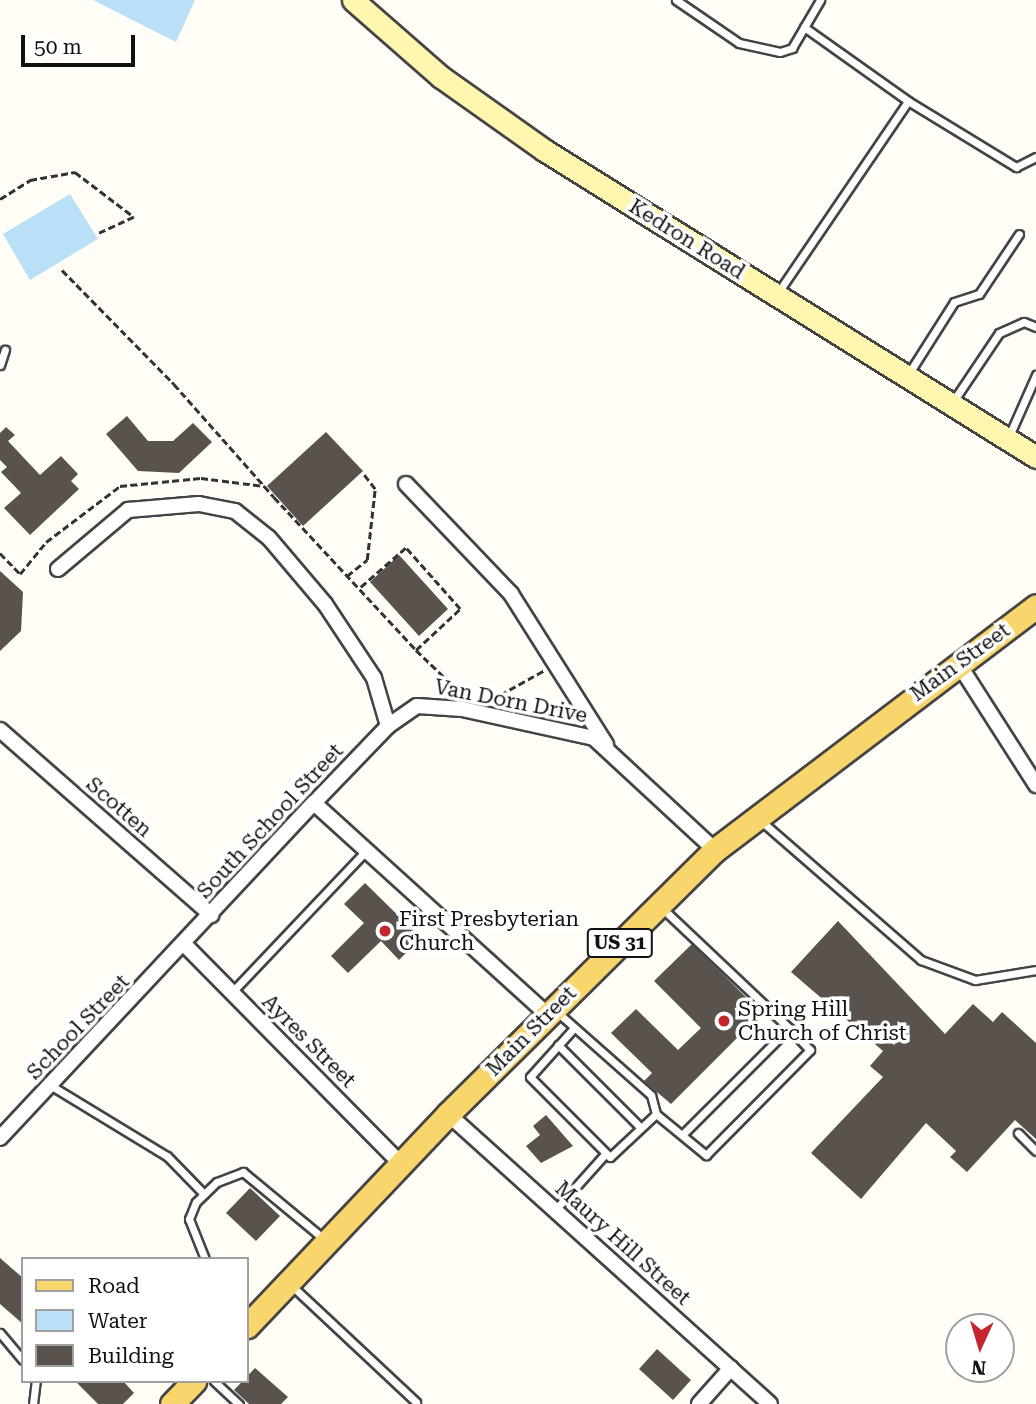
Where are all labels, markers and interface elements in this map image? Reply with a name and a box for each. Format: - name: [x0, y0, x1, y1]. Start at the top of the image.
- scale bar: [24, 21, 138, 65]
- text: 50 m: [34, 35, 82, 59]
- street label: Kedron Road: [624, 193, 750, 285]
- street label: Main Street: [905, 617, 1015, 707]
- street label: Van Dorn Drive: [432, 674, 590, 728]
- street label: South School Street: [192, 738, 348, 904]
- street label: Scotten: [81, 772, 157, 842]
- place label: First Presbyterian Church: [399, 906, 579, 956]
- marker: First Presbyterian Church: [377, 923, 393, 939]
- road number: US 31: [587, 928, 653, 959]
- street label: School Street: [22, 969, 134, 1085]
- street label: Main Street: [481, 981, 581, 1081]
- street label: Ayres Street: [257, 989, 361, 1093]
- place label: Spring Hill Church of Christ: [738, 996, 907, 1046]
- marker: Spring Hill Church of Christ: [716, 1013, 732, 1029]
- street label: Maury Hill Street: [550, 1176, 696, 1310]
- legend: [21, 1257, 248, 1383]
- text: Road: [88, 1274, 140, 1298]
- text: Water: [88, 1309, 147, 1333]
- north arrow: [945, 1313, 1015, 1383]
- text: Building: [88, 1344, 174, 1368]
- text: N: [971, 1355, 987, 1379]

